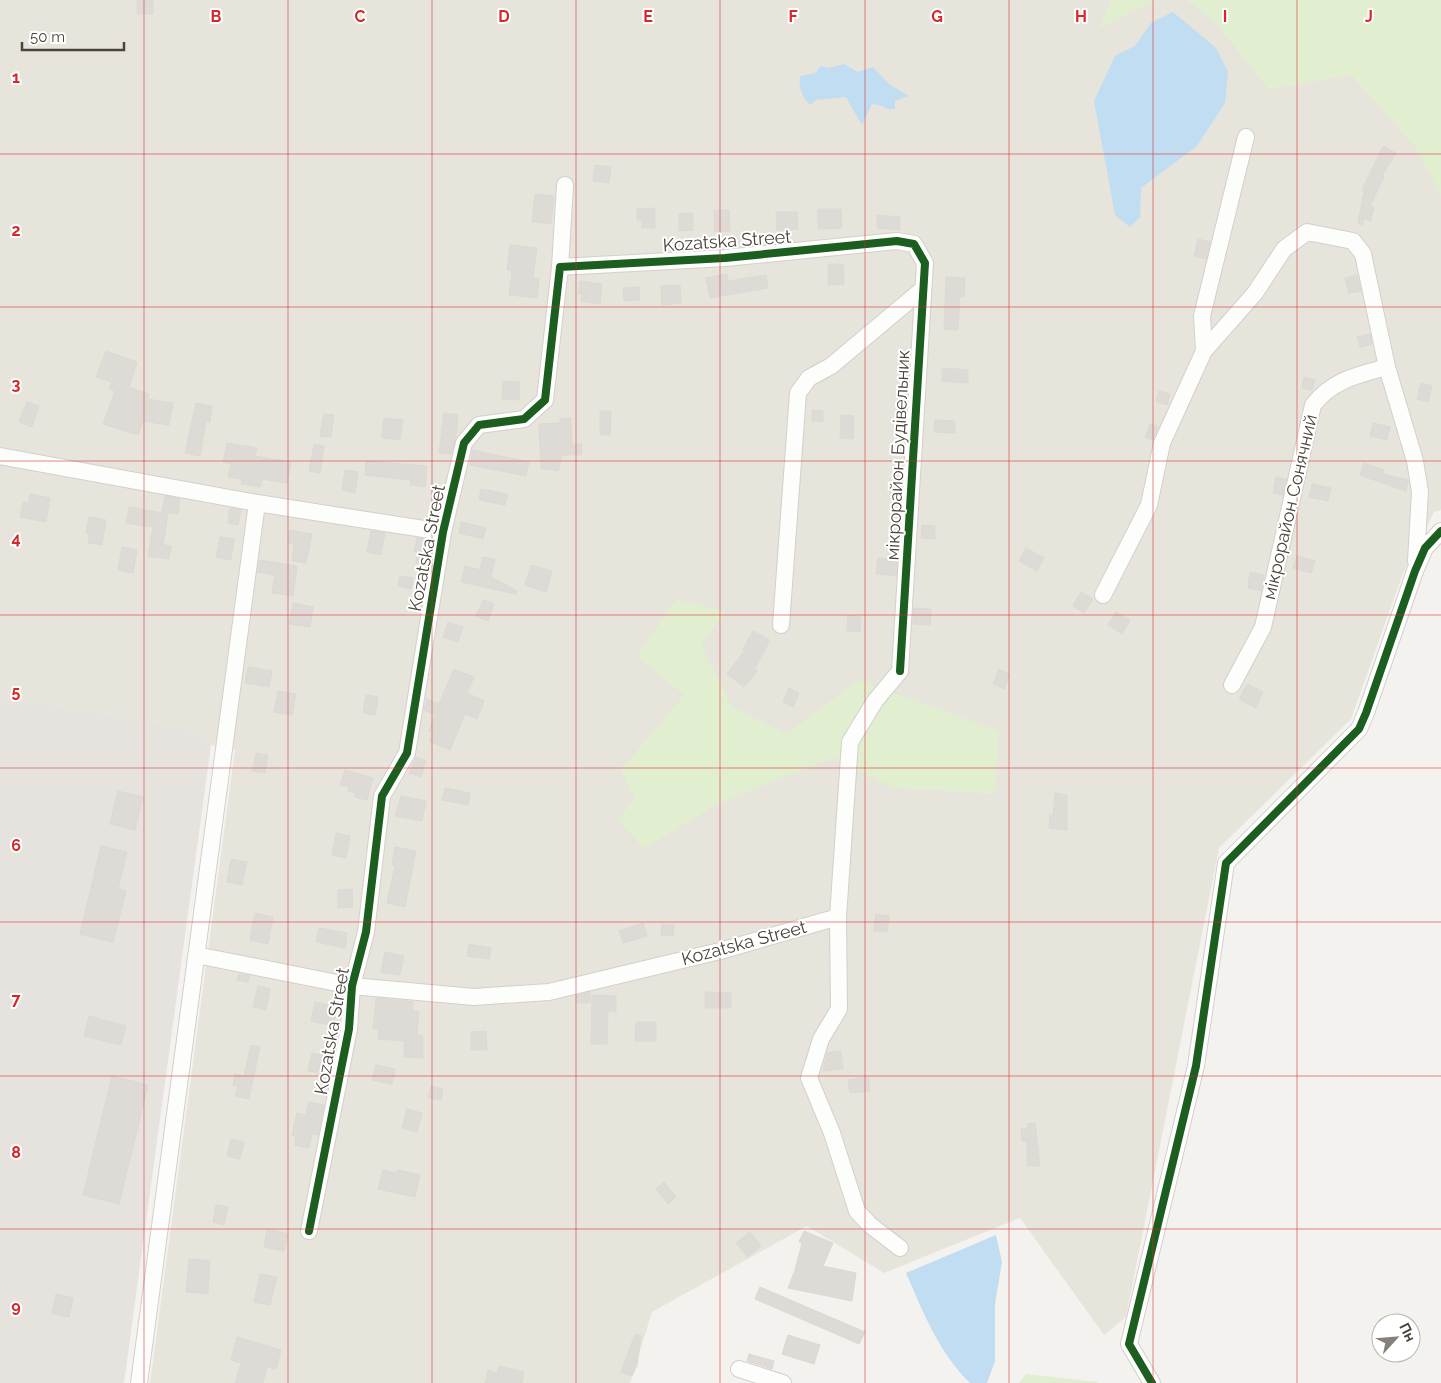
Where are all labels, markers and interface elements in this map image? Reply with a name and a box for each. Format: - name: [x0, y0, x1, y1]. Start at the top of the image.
- text: B: [211, 7, 222, 26]
- text: C: [355, 7, 366, 26]
- text: D: [498, 7, 510, 26]
- text: E: [643, 7, 653, 26]
- text: F: [788, 7, 798, 26]
- text: G: [931, 7, 943, 26]
- text: H: [1075, 7, 1087, 26]
- text: I: [1223, 7, 1227, 26]
- text: J: [1365, 7, 1373, 26]
- scale bar: [22, 20, 125, 52]
- text: 50 m: [30, 28, 65, 46]
- text: 1: [12, 68, 20, 87]
- text: 2: [11, 221, 21, 240]
- street label: Kozatska Street: [662, 226, 792, 255]
- street label: мікрорайон Будівельник: [882, 349, 914, 561]
- text: 3: [12, 375, 21, 394]
- street label: мікрорайон Сонячний: [1258, 412, 1321, 601]
- street label: Kozatska Street: [404, 483, 449, 613]
- text: 4: [11, 529, 21, 548]
- text: 5: [12, 682, 21, 701]
- text: 6: [11, 836, 21, 855]
- street label: Kozatska Street: [679, 916, 809, 969]
- street label: Kozatska Street: [310, 966, 353, 1096]
- text: 7: [12, 990, 21, 1009]
- text: 8: [11, 1143, 21, 1162]
- text: 9: [11, 1297, 21, 1316]
- north arrow: [1371, 1313, 1421, 1363]
- text: Пн: [1396, 1320, 1419, 1344]

